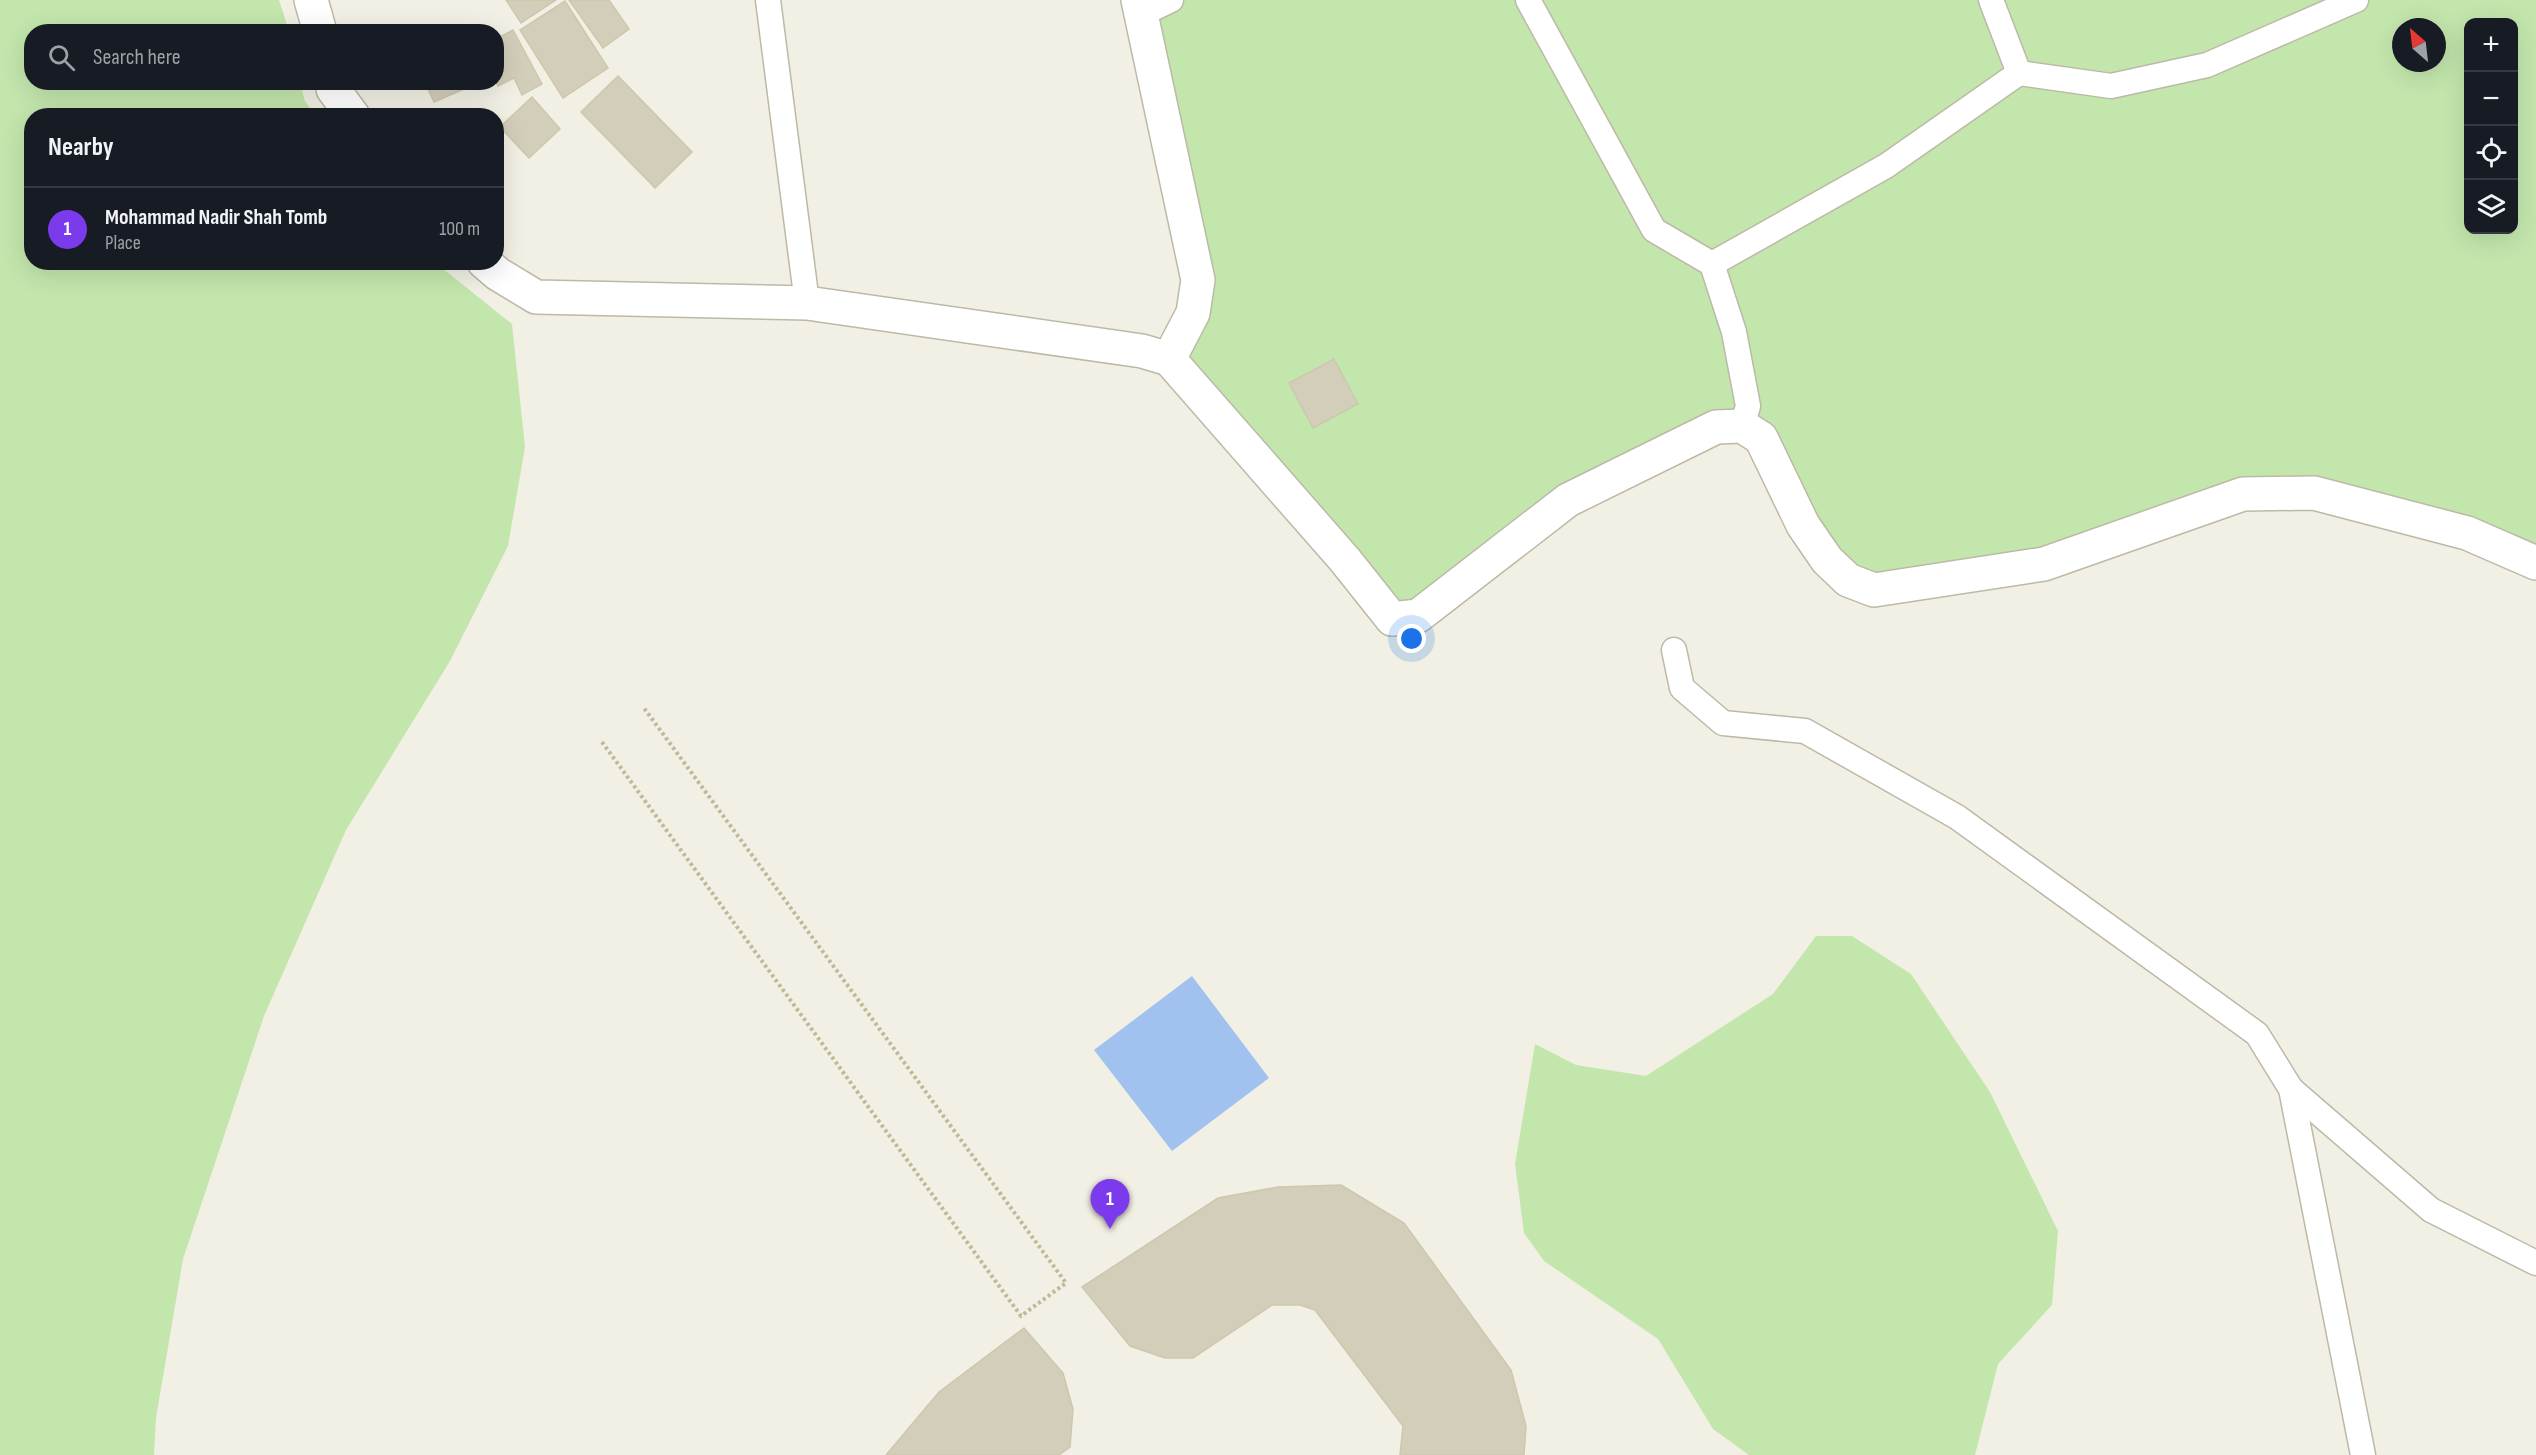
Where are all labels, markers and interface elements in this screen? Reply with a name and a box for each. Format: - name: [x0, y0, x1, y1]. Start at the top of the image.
- north arrow: [2392, 18, 2446, 72]
- map controls: [2464, 18, 2518, 234]
- button: +: [2464, 18, 2518, 72]
- search box: [24, 24, 504, 90]
- icon: search: [45, 41, 78, 74]
- text: Search here: [93, 44, 180, 71]
- button: −: [2464, 72, 2518, 126]
- button: locate: [2464, 126, 2518, 180]
- text: Nearby: [48, 132, 114, 163]
- button: layers: [2464, 180, 2518, 234]
- text: Mohammad Nadir Shah Tomb: [105, 204, 327, 231]
- text: 1: [64, 217, 71, 241]
- text: 100 m: [439, 217, 480, 241]
- text: Place: [105, 231, 141, 255]
- your location: [1397, 624, 1426, 653]
- pin: 1: [1090, 1180, 1130, 1229]

